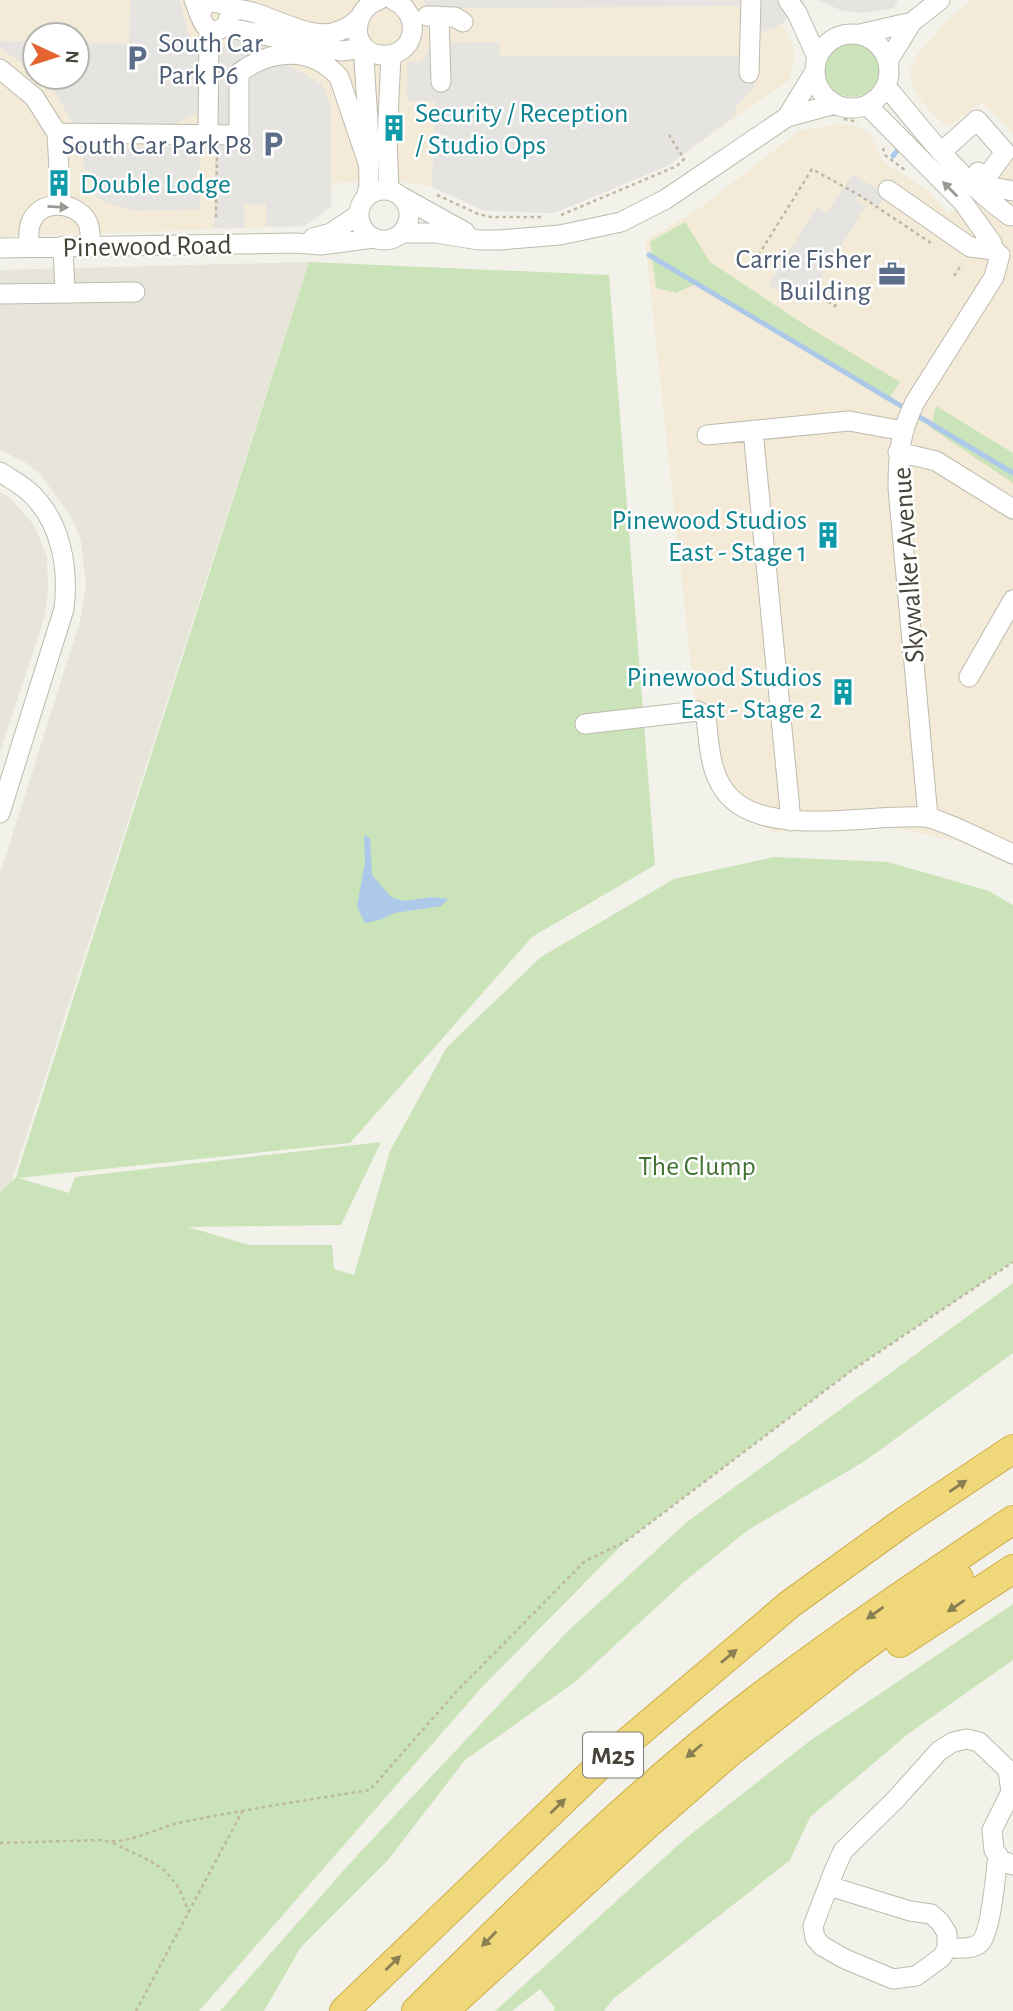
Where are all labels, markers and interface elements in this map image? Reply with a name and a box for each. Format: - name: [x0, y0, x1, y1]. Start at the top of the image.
- north arrow: [21, 21, 91, 91]
- place label: South Car Park P6: [158, 30, 263, 90]
- parking icon: South Car Park P6: [122, 43, 152, 73]
- text: N: [62, 50, 81, 64]
- place label: Security / Reception / Studio Ops: [415, 100, 628, 160]
- building icon: Security / Reception / Studio Ops: [379, 113, 409, 143]
- parking icon: South Car Park P8: [258, 129, 288, 159]
- place label: South Car Park P8: [62, 132, 252, 160]
- building icon: Double Lodge: [44, 168, 74, 198]
- place label: Double Lodge: [80, 171, 231, 199]
- one-way arrow: [942, 181, 958, 197]
- one-way arrow: [47, 202, 69, 213]
- street label: Pinewood Road: [62, 232, 232, 262]
- place label: Carrie Fisher Building: [736, 246, 871, 306]
- office icon: Carrie Fisher Building: [877, 259, 907, 289]
- street label: Skywalker Avenue: [888, 466, 930, 664]
- place label: Pinewood Studios East - Stage 1: [611, 507, 807, 567]
- building icon: Pinewood Studios East - Stage 1: [813, 520, 843, 550]
- place label: Pinewood Studios East - Stage 2: [626, 664, 822, 724]
- building icon: Pinewood Studios East - Stage 2: [828, 677, 858, 707]
- park label: The Clump: [638, 1153, 756, 1181]
- one-way arrow: [949, 1479, 967, 1493]
- one-way arrow: [946, 1599, 965, 1612]
- one-way arrow: [866, 1606, 884, 1620]
- one-way arrow: [720, 1649, 737, 1664]
- road number: M25: [583, 1732, 643, 1778]
- one-way arrow: [686, 1743, 703, 1758]
- one-way arrow: [549, 1798, 566, 1815]
- one-way arrow: [481, 1930, 498, 1946]
- one-way arrow: [384, 1955, 402, 1971]

